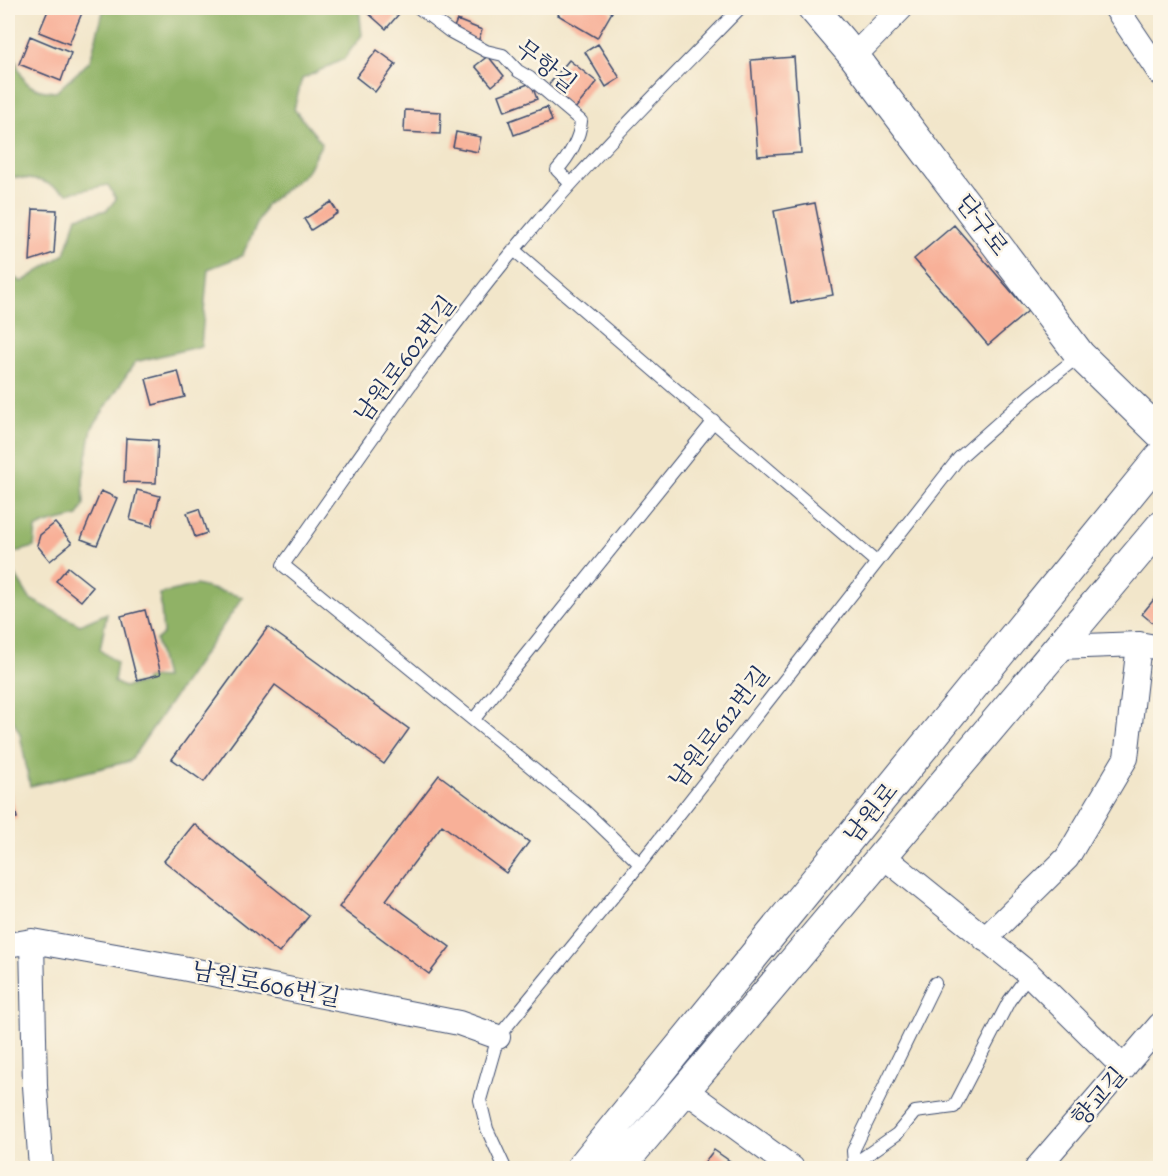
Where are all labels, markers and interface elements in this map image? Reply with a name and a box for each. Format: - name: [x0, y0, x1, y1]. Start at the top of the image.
- street label: 무항길: [509, 32, 583, 100]
- street label: 단구로: [948, 188, 1016, 262]
- street label: 남원로602번길: [347, 289, 463, 429]
- street label: 남원로612번길: [661, 659, 777, 795]
- street label: 남원로: [837, 776, 905, 850]
- street label: 남원로606번길: [189, 954, 343, 1014]
- street label: 향교길: [1064, 1060, 1134, 1134]

